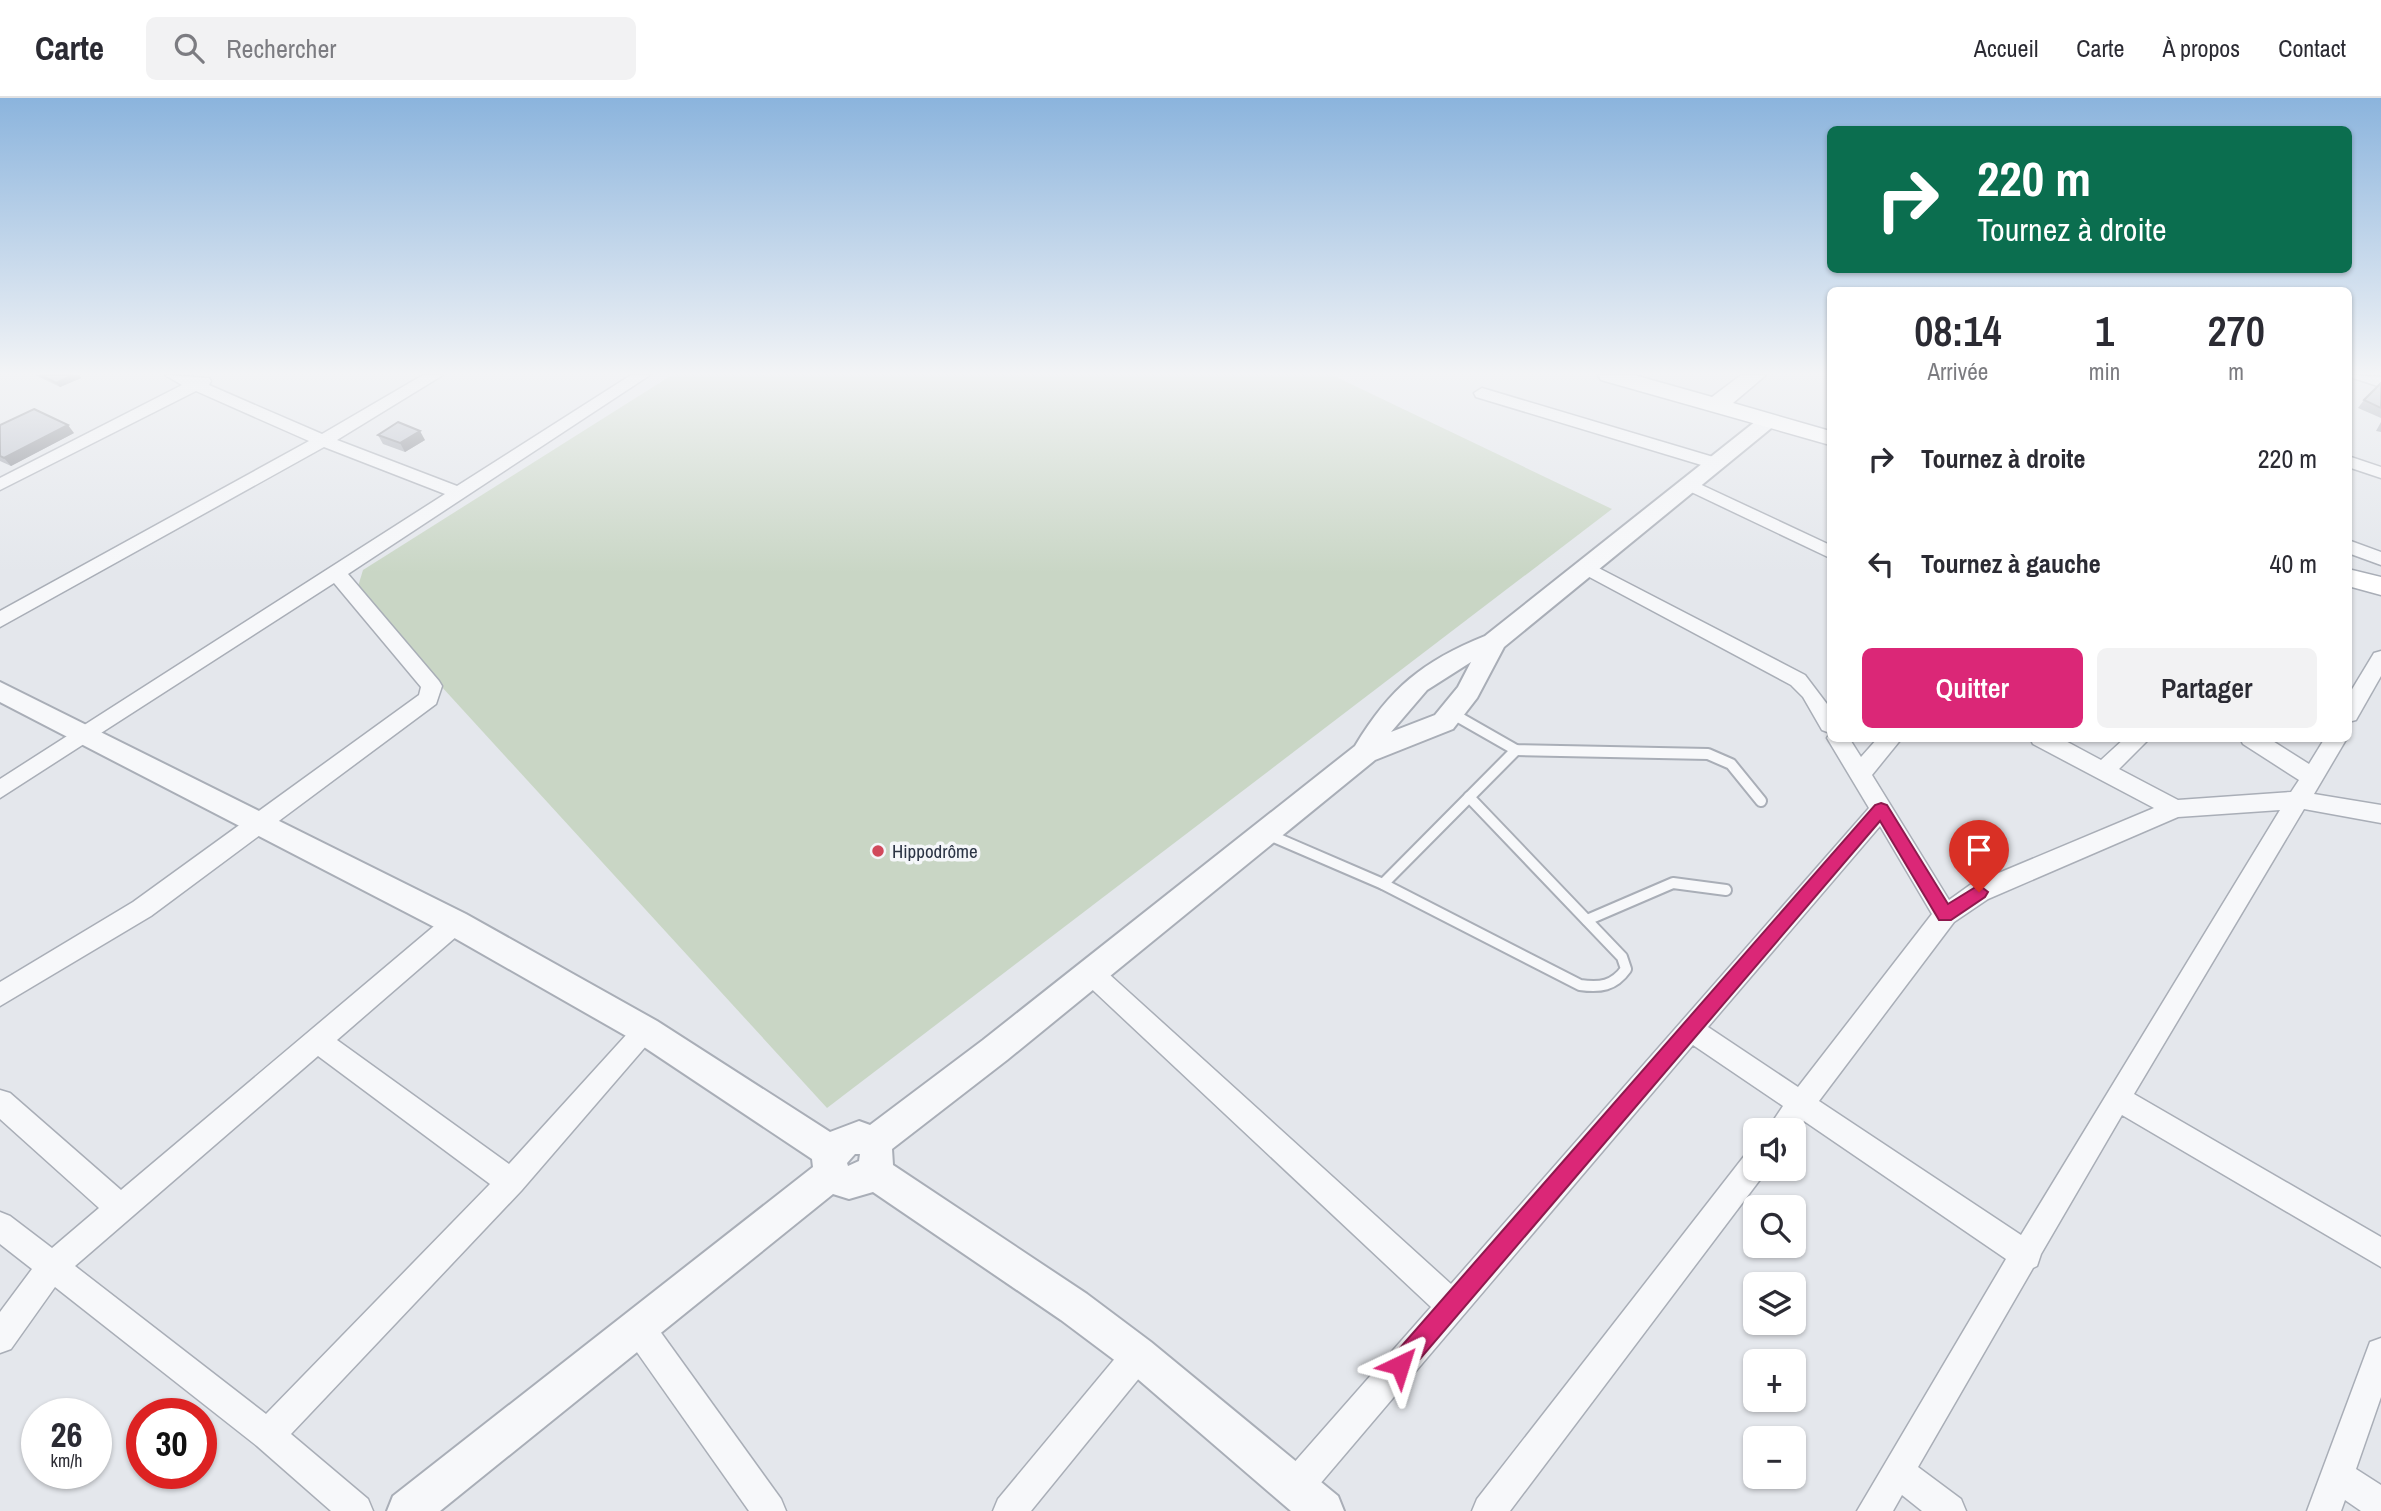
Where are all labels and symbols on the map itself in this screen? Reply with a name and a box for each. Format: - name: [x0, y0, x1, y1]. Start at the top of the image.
- pin: [1949, 820, 2009, 892]
- place label: Hippodrôme: [892, 838, 978, 864]
- marker: Hippodrôme: [870, 843, 886, 859]
- position arrow: [1363, 1328, 1437, 1402]
- speed limit sign: 30: [126, 1398, 217, 1489]

